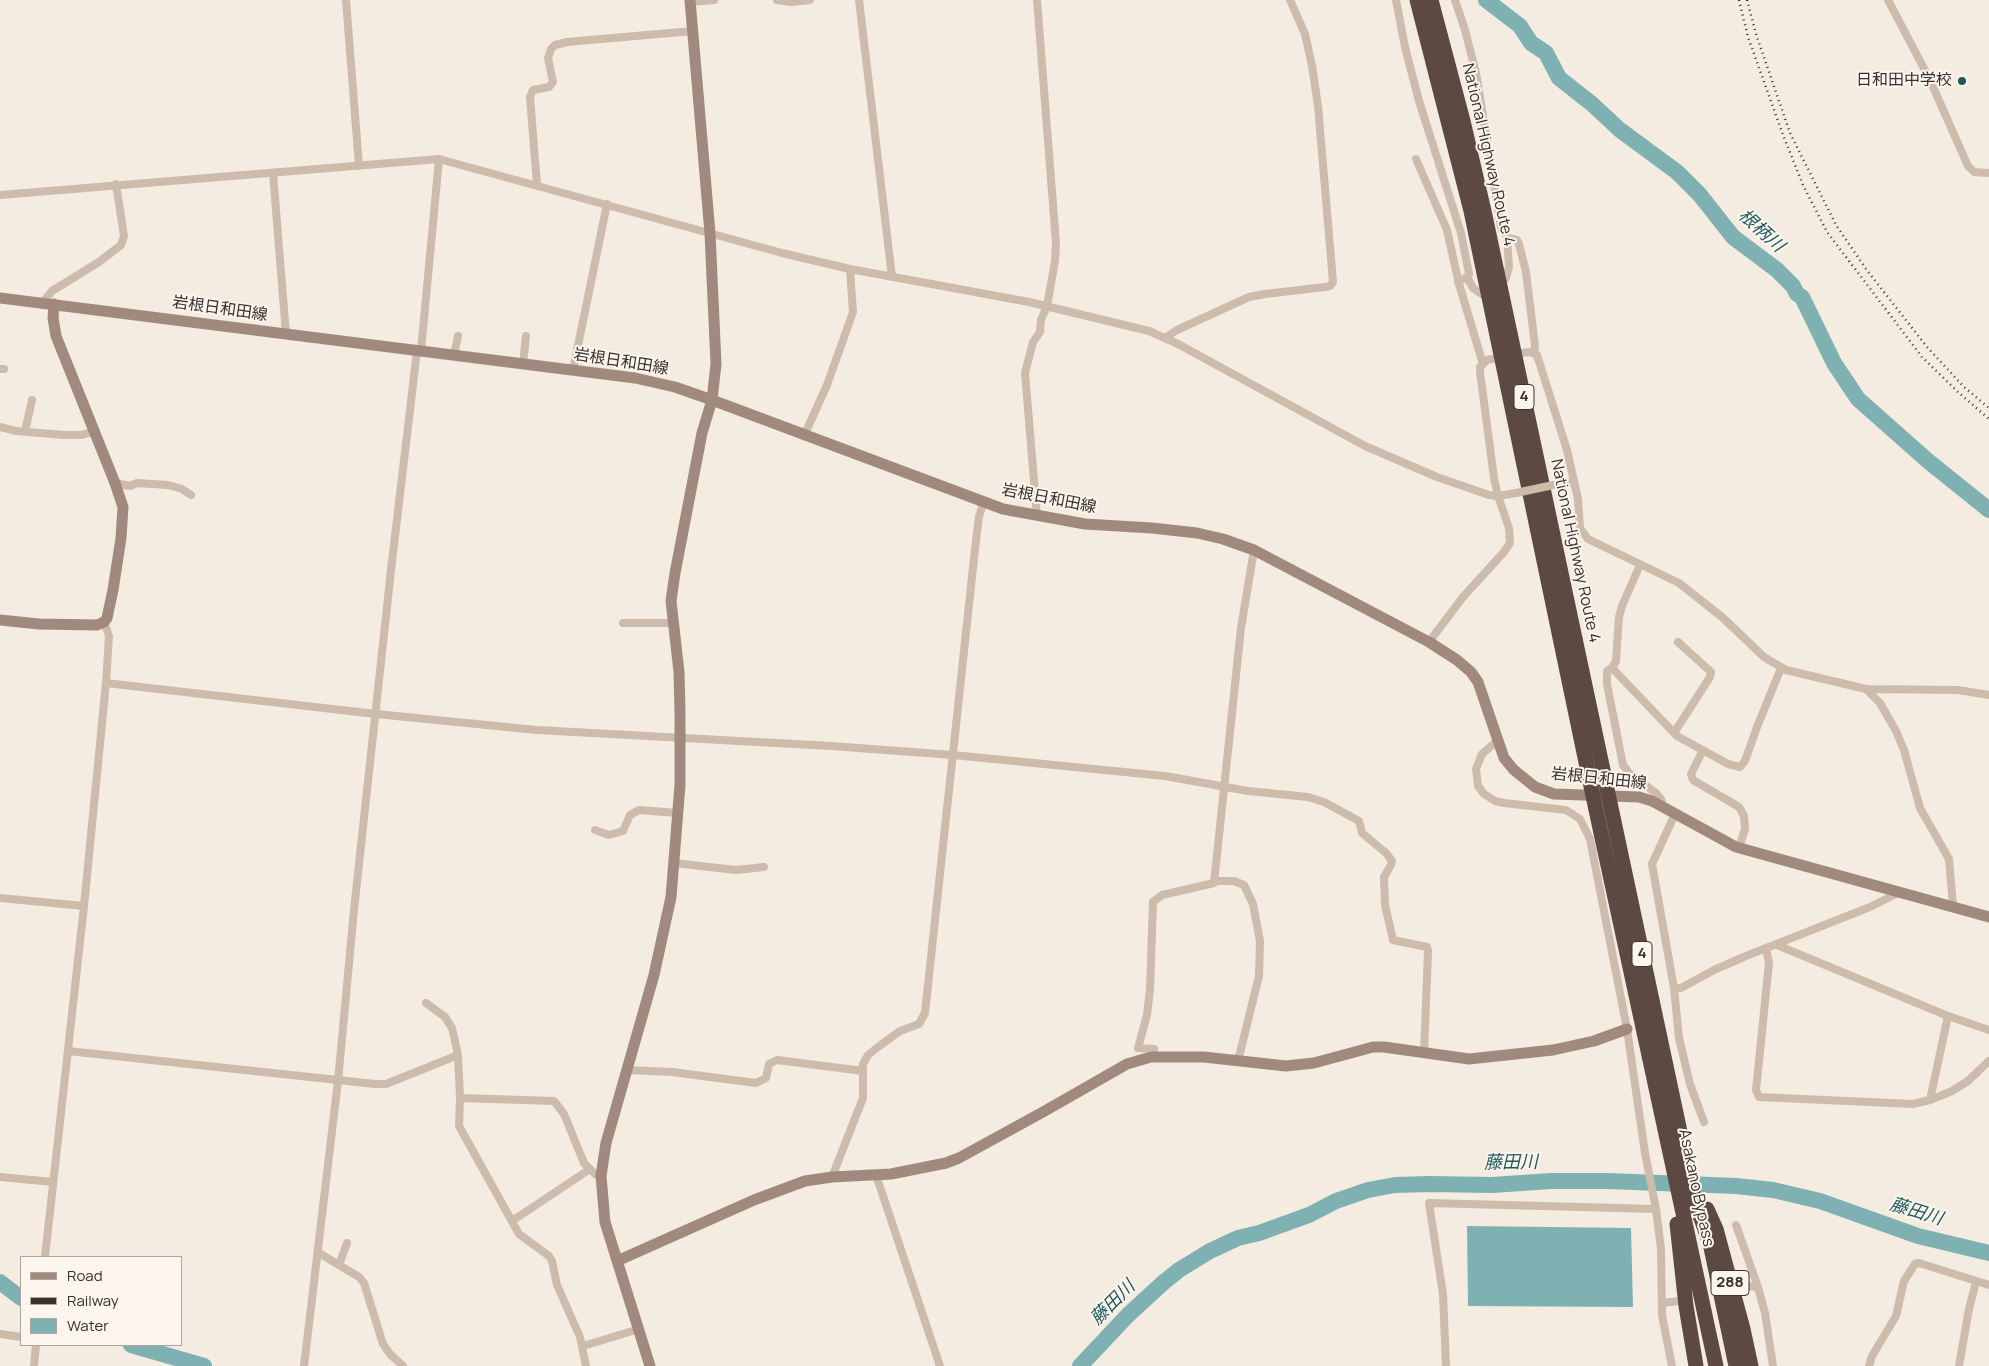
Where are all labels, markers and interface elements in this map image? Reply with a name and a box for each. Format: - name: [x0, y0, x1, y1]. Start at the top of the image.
- street label: National Highway Route 4: [1458, 62, 1518, 248]
- place label: 日和田中学校: [1856, 71, 1952, 91]
- marker: 日和田中学校: [1956, 75, 1968, 87]
- water label: 根柄川: [1734, 205, 1788, 257]
- street label: 岩根日和田線: [171, 293, 269, 325]
- street label: 岩根日和田線: [572, 345, 670, 379]
- road number: 4: [1514, 384, 1534, 410]
- street label: National Highway Route 4: [1546, 457, 1604, 645]
- street label: 岩根日和田線: [1000, 480, 1098, 518]
- street label: 岩根日和田線: [1550, 764, 1648, 794]
- road number: 4: [1632, 942, 1652, 966]
- street label: Asakano Bypass: [1674, 1127, 1718, 1249]
- water label: 藤田川: [1484, 1152, 1538, 1174]
- water label: 藤田川: [1887, 1194, 1945, 1230]
- legend: [20, 1256, 182, 1346]
- text: Road: [67, 1265, 103, 1286]
- road number: 288: [1711, 1270, 1749, 1296]
- water label: 藤田川: [1086, 1276, 1140, 1330]
- text: Railway: [67, 1290, 119, 1311]
- text: Water: [67, 1315, 109, 1336]

